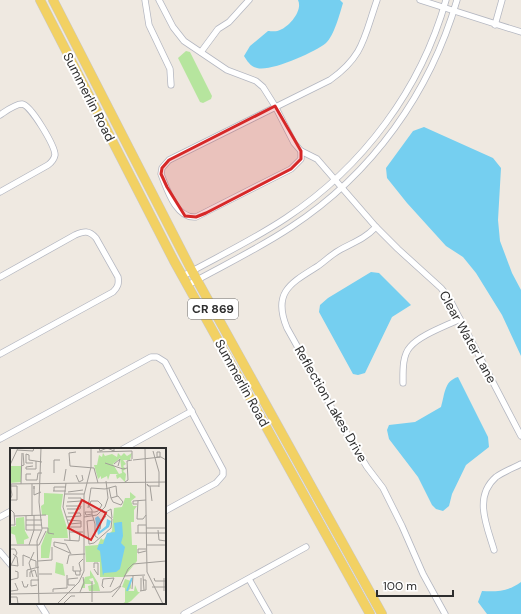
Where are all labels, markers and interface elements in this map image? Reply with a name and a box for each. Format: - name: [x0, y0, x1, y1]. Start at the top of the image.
- street label: Summerlin Road: [59, 50, 119, 144]
- street label: Clear Water Lane: [436, 288, 500, 386]
- road number: CR 869: [188, 299, 238, 319]
- street label: Summerlin Road: [211, 336, 273, 430]
- street label: Reflection Lakes Drive: [291, 343, 371, 465]
- inset map: [10, 448, 166, 604]
- scale bar: [377, 572, 453, 598]
- text: 100 m: [383, 578, 417, 594]

